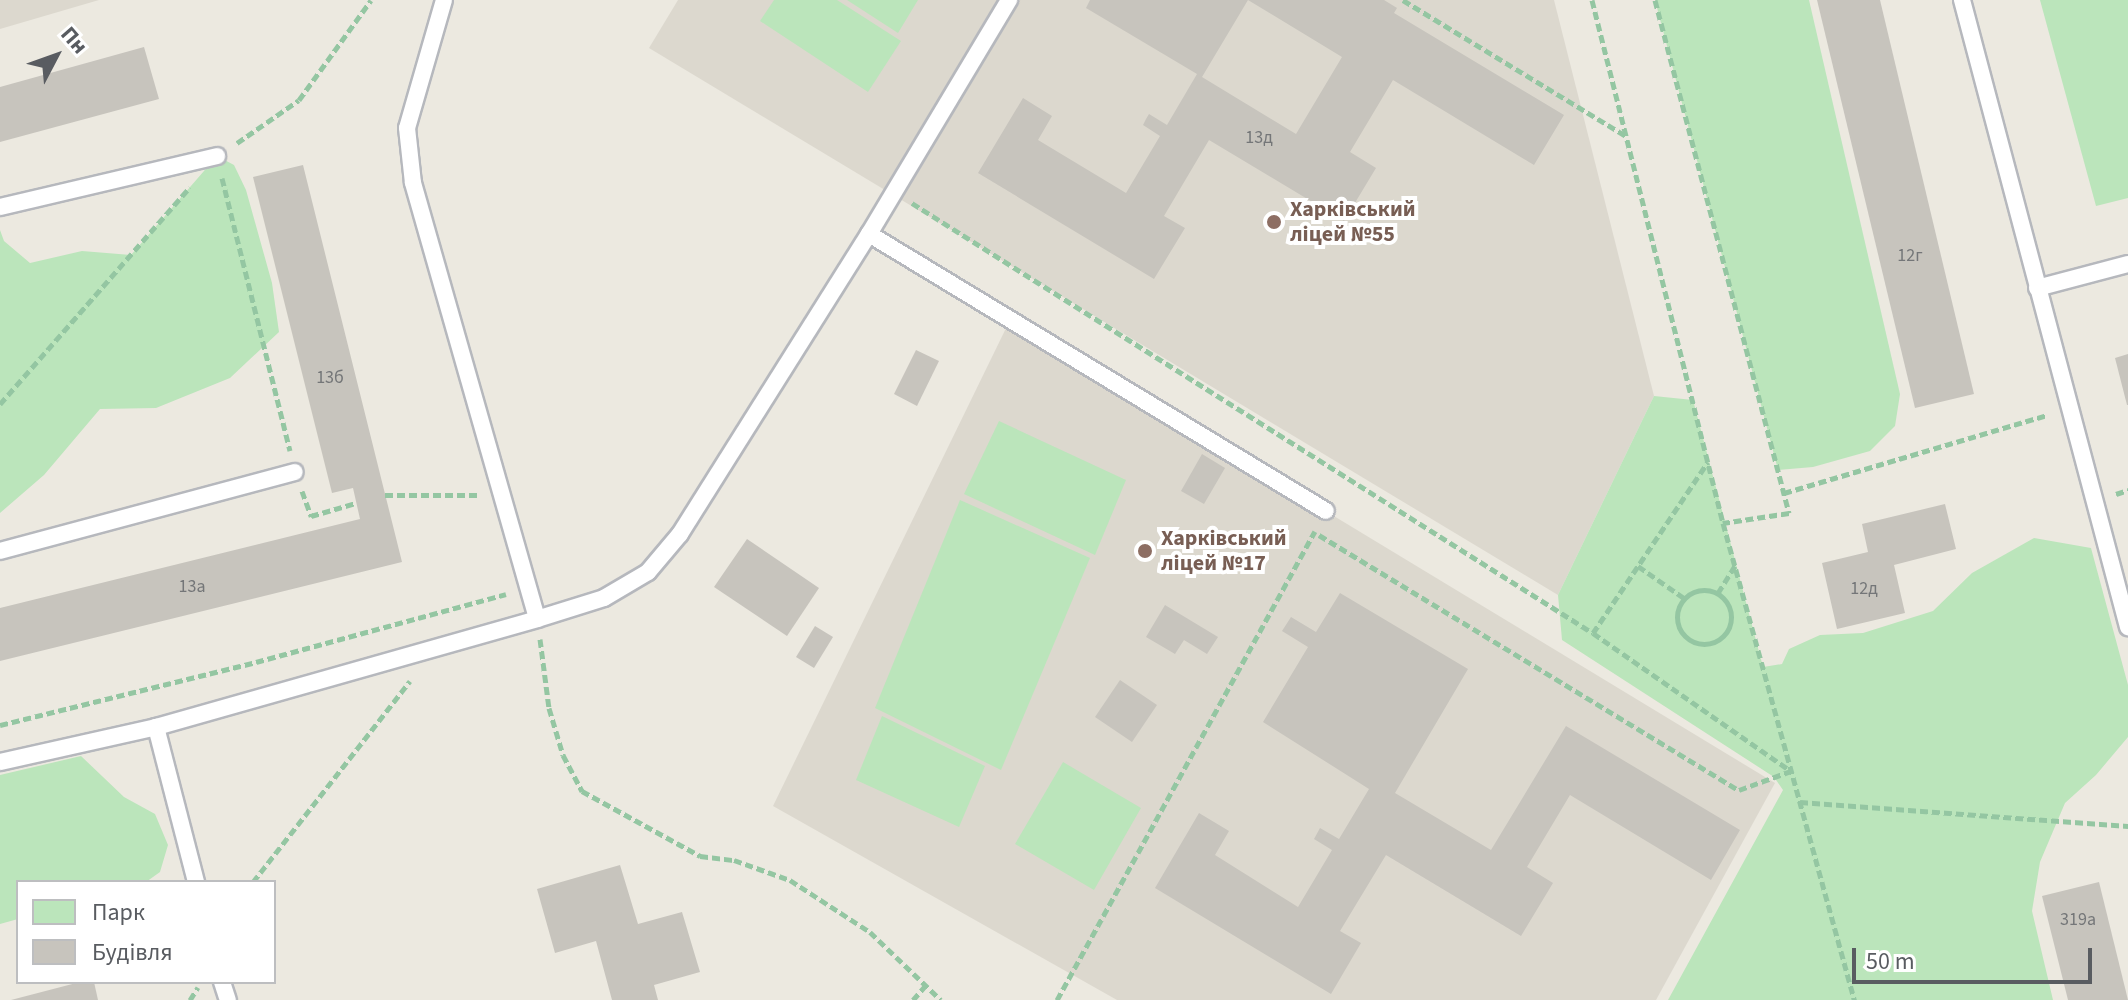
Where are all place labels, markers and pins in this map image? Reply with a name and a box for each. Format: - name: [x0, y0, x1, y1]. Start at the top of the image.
- place label: Харківський ліцей №55: [1290, 196, 1416, 248]
- marker: Харківський ліцей №55: [1265, 213, 1283, 231]
- place label: Харківський ліцей №17: [1161, 525, 1287, 576]
- marker: Харківський ліцей №17: [1136, 542, 1154, 560]

